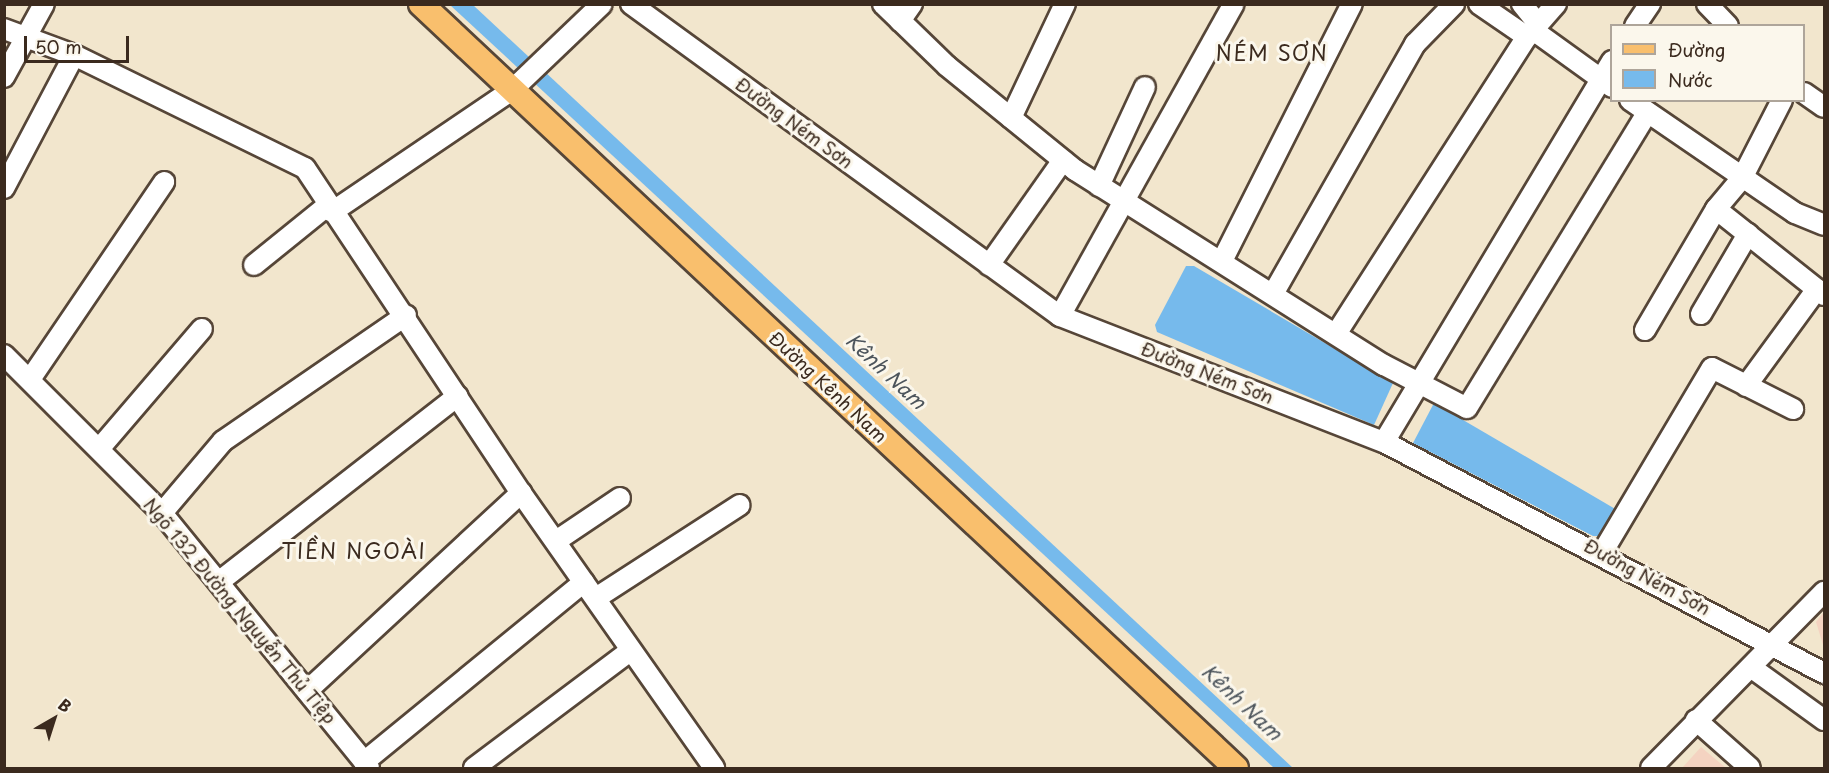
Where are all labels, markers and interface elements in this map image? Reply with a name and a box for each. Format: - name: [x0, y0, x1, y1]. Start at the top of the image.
- scale bar: [27, 24, 132, 62]
- legend: [1610, 24, 1805, 102]
- text: 50 m: [35, 33, 82, 60]
- text: Đường: [1668, 36, 1725, 63]
- district label: NÉM SƠN: [1215, 39, 1329, 65]
- text: Nước: [1668, 66, 1712, 93]
- street label: Đường Ném Sơn: [730, 73, 858, 173]
- street label: Đường Kênh Nam: [764, 327, 892, 447]
- water label: Kênh Nam: [841, 328, 931, 414]
- street label: Đường Ném Sơn: [1137, 338, 1277, 408]
- street label: Ngõ 132 Đường Nguyễn Thủ Tiệp: [139, 493, 341, 729]
- street label: Đường Ném Sơn: [1580, 534, 1714, 620]
- district label: TIỀN NGOÀI: [282, 537, 426, 563]
- water label: Kênh Nam: [1197, 659, 1287, 745]
- north arrow: [24, 689, 84, 749]
- text: B: [54, 692, 77, 718]

